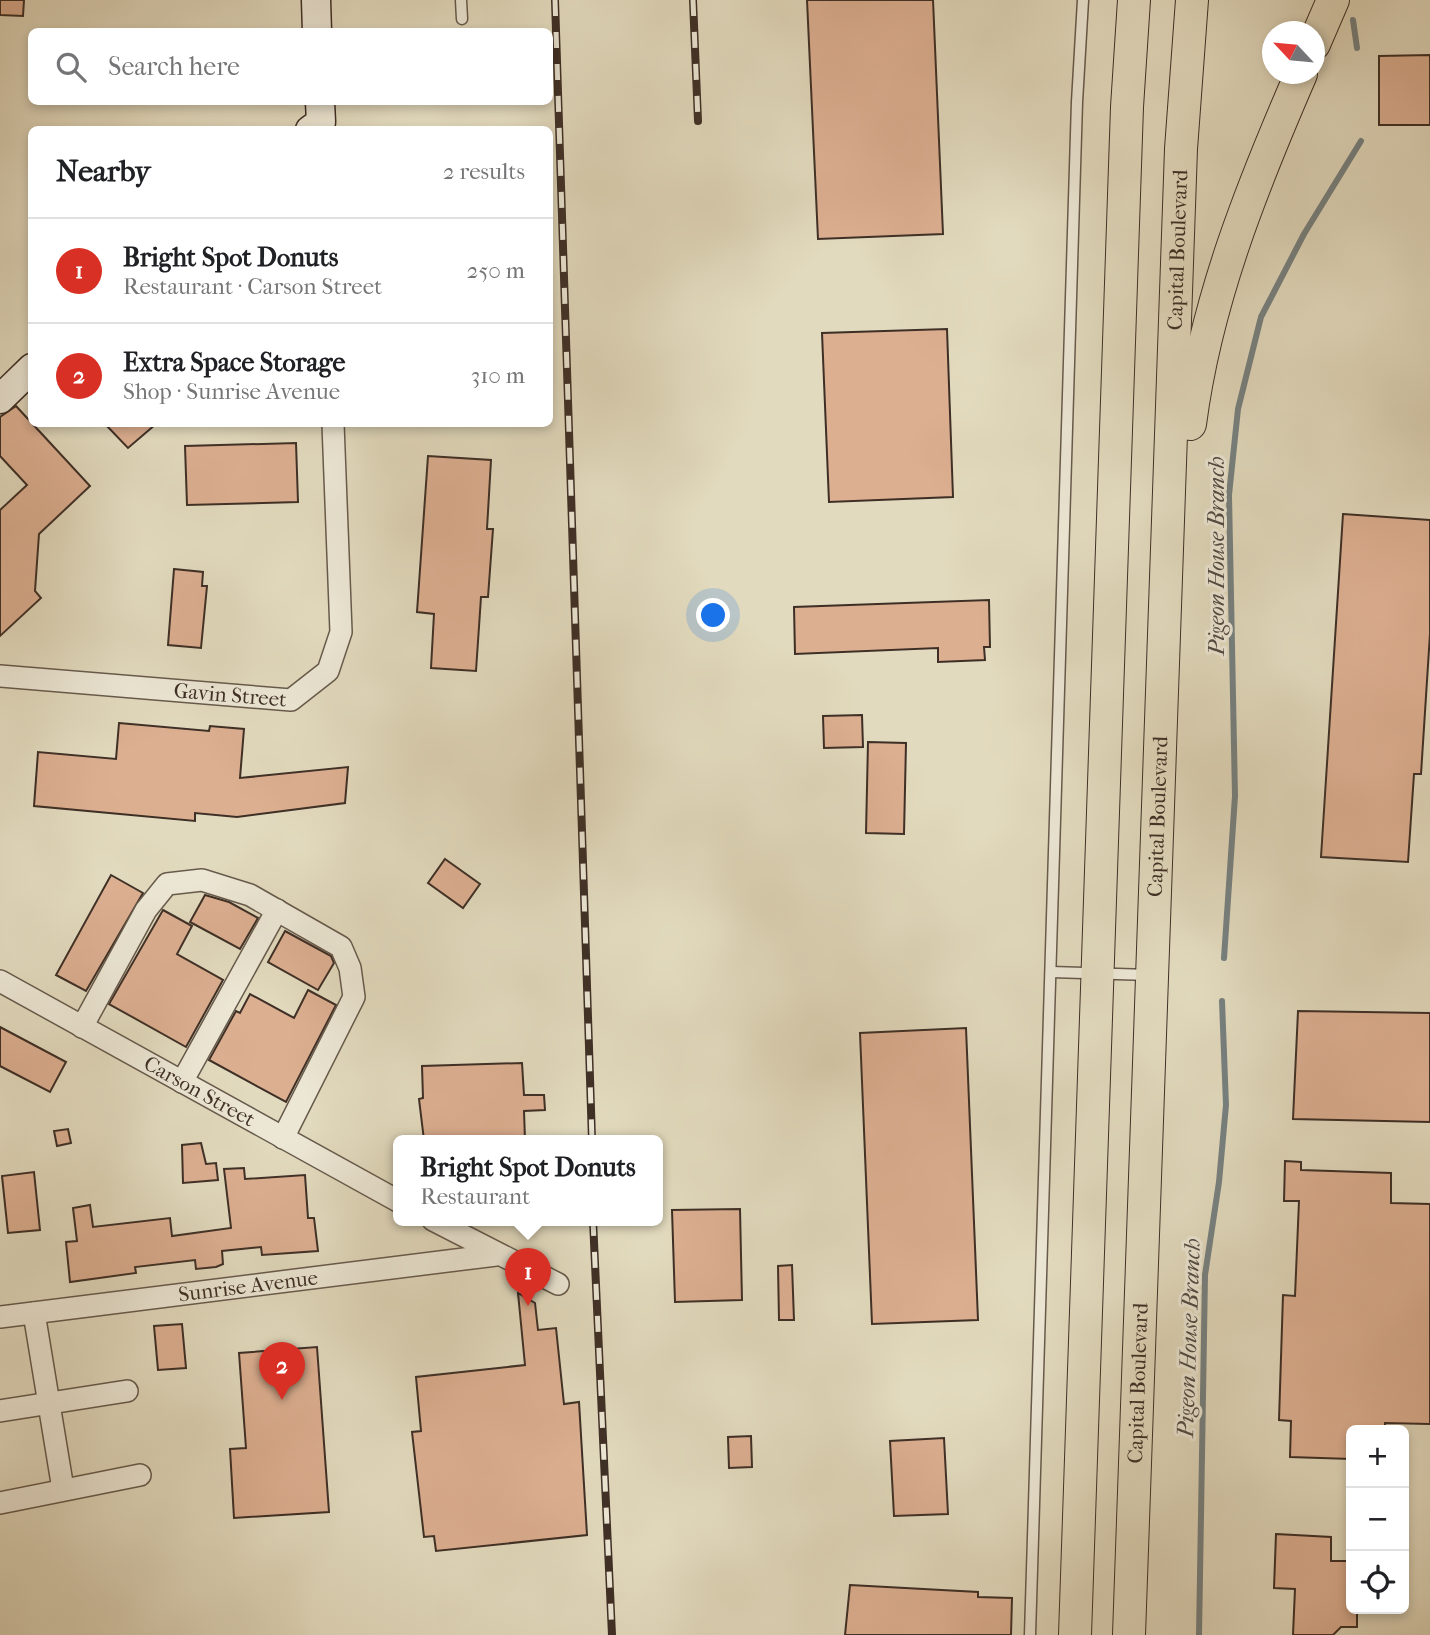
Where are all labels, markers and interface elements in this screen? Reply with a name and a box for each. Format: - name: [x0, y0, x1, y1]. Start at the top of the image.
- north arrow: [1262, 21, 1325, 84]
- search box: [28, 28, 553, 105]
- icon: search: [52, 48, 90, 86]
- text: Search here: [108, 51, 240, 82]
- text: Nearby: [56, 154, 151, 189]
- text: 2 results: [443, 158, 525, 185]
- street label: Capital Boulevard: [1163, 168, 1192, 331]
- text: Bright Spot Donuts: [123, 242, 338, 273]
- text: 1: [75, 257, 83, 284]
- text: 250 m: [467, 257, 525, 284]
- text: Restaurant · Carson Street: [123, 273, 382, 300]
- text: Extra Space Storage: [123, 347, 345, 378]
- text: 2: [73, 362, 85, 389]
- text: 310 m: [471, 362, 525, 389]
- text: Shop · Sunrise Avenue: [123, 378, 340, 405]
- water label: Pigeon House Branch: [1203, 456, 1230, 657]
- your location: [696, 598, 730, 632]
- street label: Gavin Street: [173, 678, 288, 712]
- street label: Capital Boulevard: [1143, 735, 1172, 897]
- street label: Carson Street: [140, 1051, 260, 1132]
- popup: [393, 1135, 663, 1226]
- text: Bright Spot Donuts: [420, 1152, 636, 1183]
- text: Restaurant: [420, 1183, 530, 1210]
- water label: Pigeon House Branch: [1172, 1238, 1206, 1439]
- pin: 1: [505, 1248, 551, 1306]
- street label: Sunrise Avenue: [177, 1265, 319, 1307]
- street label: Capital Boulevard: [1123, 1302, 1153, 1464]
- pin: 2: [259, 1342, 305, 1400]
- map controls: [1346, 1425, 1409, 1614]
- button: +: [1346, 1425, 1409, 1488]
- button: −: [1346, 1488, 1409, 1551]
- button: locate: [1346, 1551, 1409, 1614]

